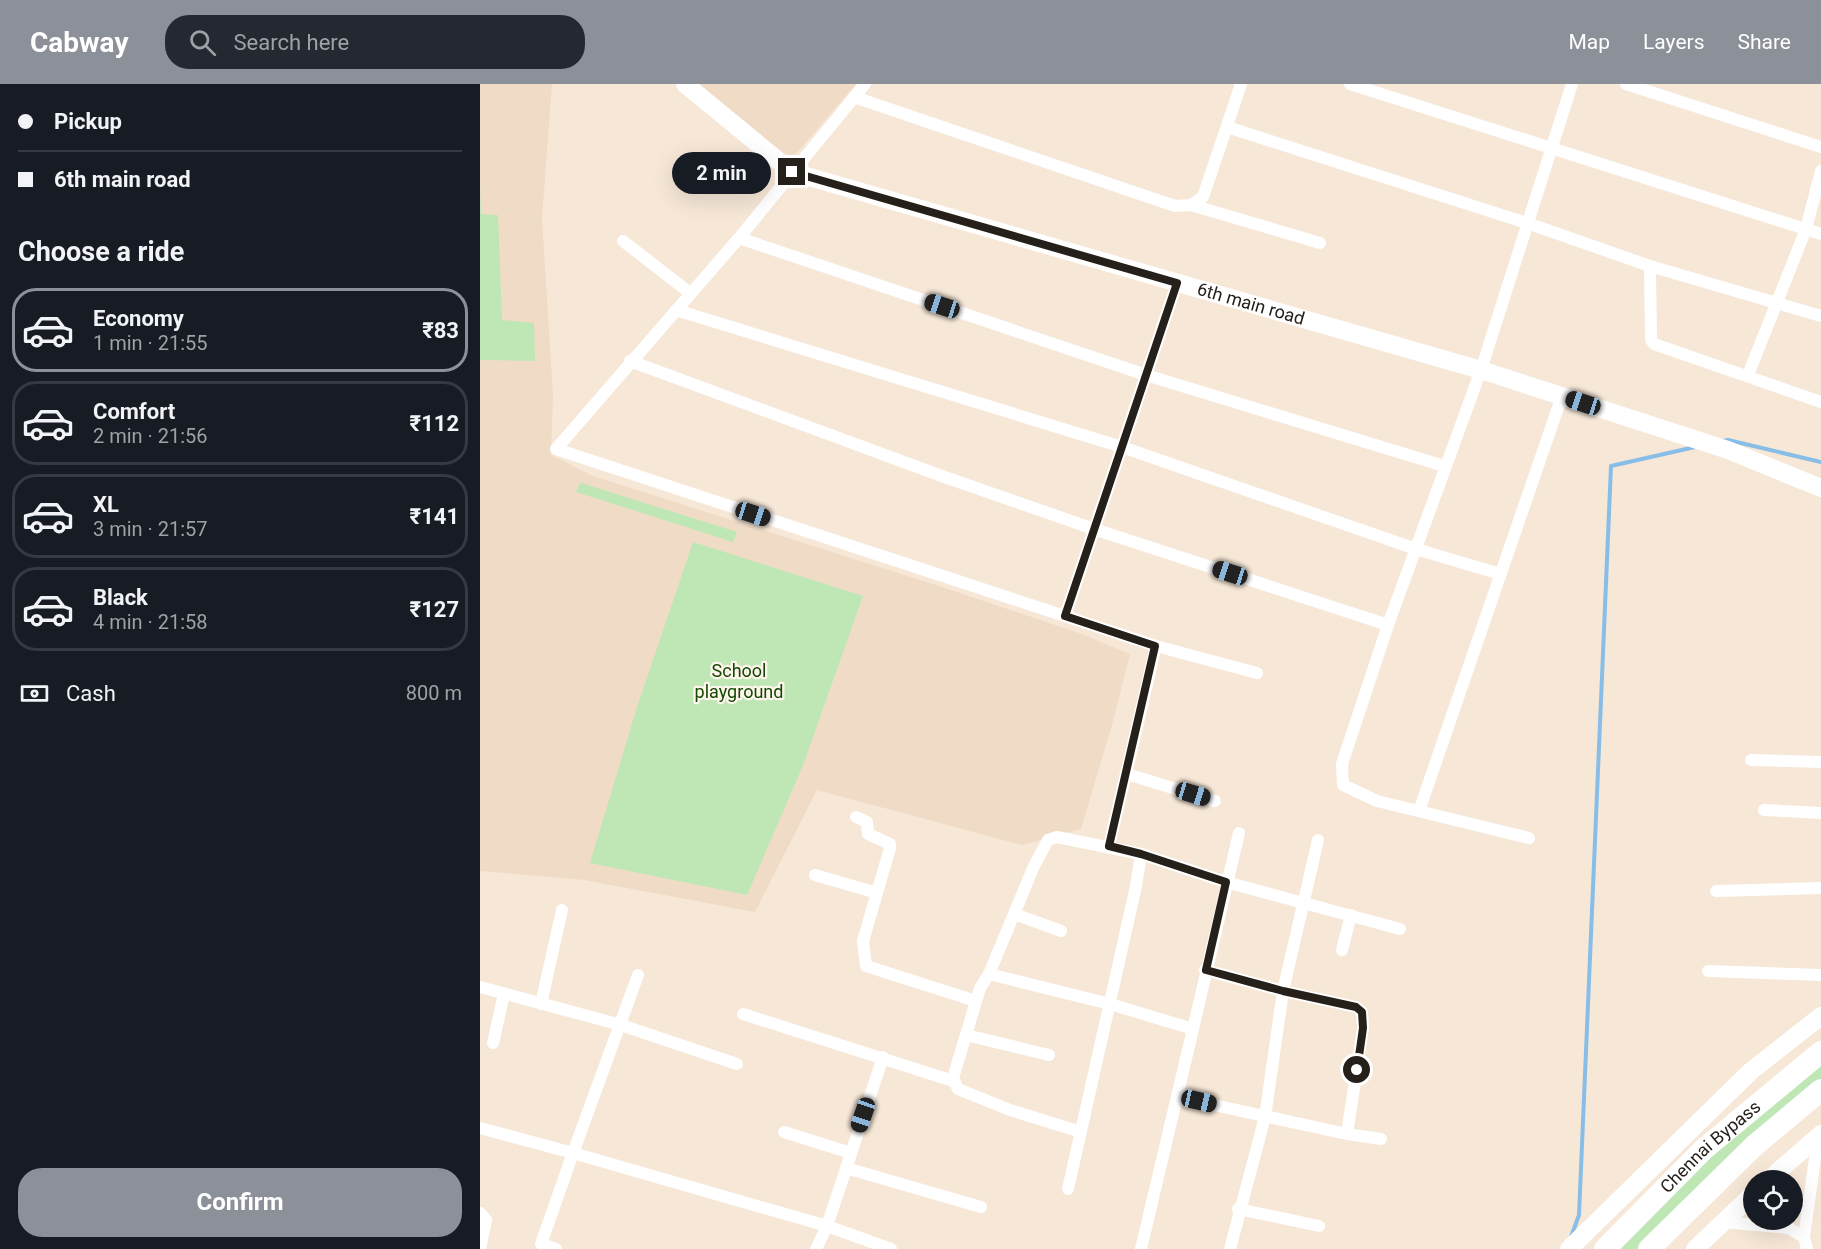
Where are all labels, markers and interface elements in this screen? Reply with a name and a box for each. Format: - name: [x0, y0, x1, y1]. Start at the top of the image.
- search box: [165, 15, 585, 69]
- text: Cabway: [30, 26, 129, 59]
- icon: search: [186, 26, 219, 59]
- text: Search here: [234, 30, 349, 55]
- text: Map: [1568, 30, 1610, 54]
- text: Layers: [1643, 30, 1704, 54]
- text: Share: [1737, 30, 1791, 54]
- text: Pickup: [54, 109, 122, 134]
- callout: 2 min: [672, 151, 771, 193]
- route end: [778, 158, 805, 185]
- text: 2 min: [696, 161, 747, 185]
- text: 6th main road: [54, 167, 191, 192]
- text: Choose a ride: [18, 236, 184, 268]
- street label: 6th main road: [1195, 278, 1307, 329]
- car: [922, 292, 962, 320]
- icon: car: [21, 303, 75, 357]
- text: Economy: [93, 306, 184, 331]
- text: ₹83: [422, 318, 459, 343]
- text: 1 min · 21:55: [93, 331, 208, 355]
- car: [1563, 389, 1603, 417]
- icon: car: [21, 396, 75, 450]
- text: Comfort: [93, 399, 175, 424]
- text: ₹112: [410, 411, 459, 436]
- text: 2 min · 21:56: [93, 424, 208, 448]
- icon: car: [21, 489, 75, 543]
- text: XL: [93, 492, 119, 517]
- car: [733, 500, 773, 528]
- text: ₹141: [410, 504, 459, 529]
- text: 3 min · 21:57: [93, 517, 208, 541]
- car: [1210, 559, 1250, 587]
- icon: car: [21, 582, 75, 636]
- text: Black: [93, 585, 148, 610]
- text: ₹127: [410, 597, 459, 622]
- text: 4 min · 21:58: [93, 610, 208, 634]
- park label: School playground: [695, 660, 783, 702]
- icon: cash: [18, 677, 51, 710]
- text: Cash: [66, 681, 116, 706]
- text: 800 m: [406, 681, 462, 705]
- car: [1173, 780, 1213, 808]
- route start: [1343, 1056, 1370, 1083]
- car: [1179, 1088, 1219, 1114]
- car: [849, 1095, 877, 1135]
- street label: Chennai Bypass: [1656, 1096, 1764, 1197]
- button: Confirm: [18, 1168, 462, 1237]
- map controls: [1743, 1170, 1803, 1230]
- button: locate: [1743, 1170, 1803, 1230]

